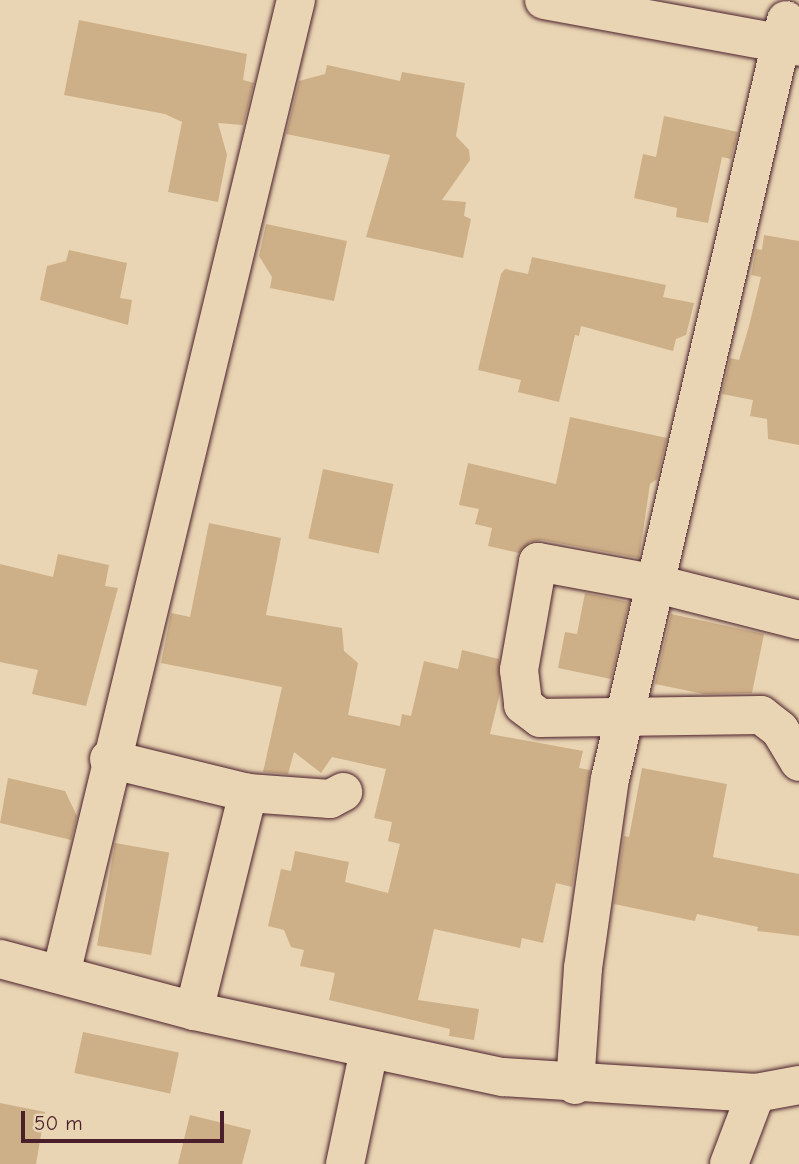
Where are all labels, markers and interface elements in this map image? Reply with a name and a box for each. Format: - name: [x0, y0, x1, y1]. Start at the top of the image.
- scale bar: [24, 1098, 228, 1142]
- text: 50 m: [34, 1111, 83, 1135]

